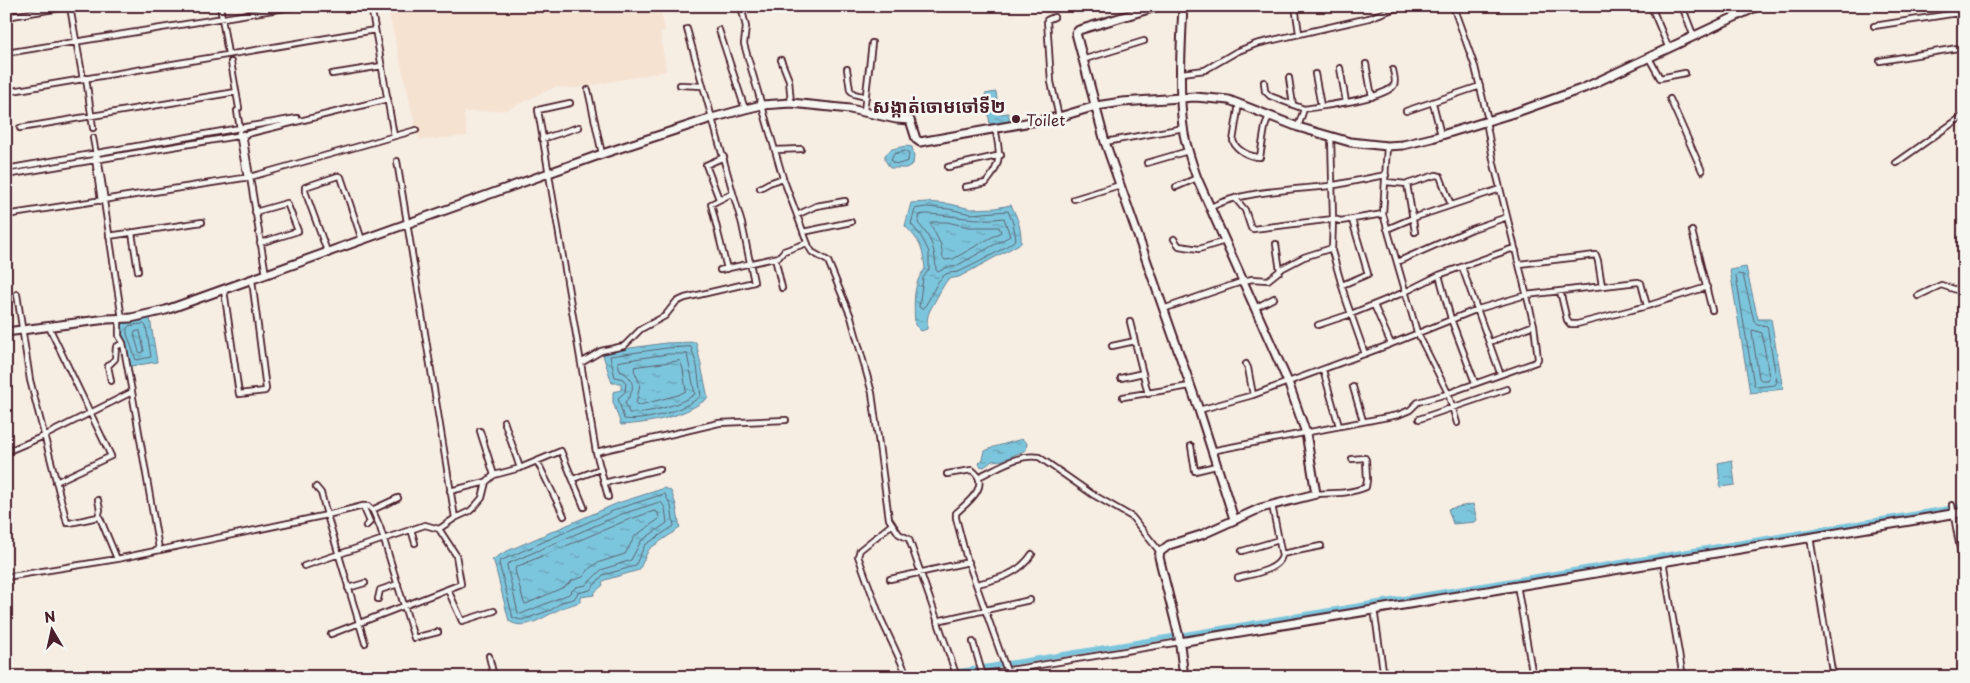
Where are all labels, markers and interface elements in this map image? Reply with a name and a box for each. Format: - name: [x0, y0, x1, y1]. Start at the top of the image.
- district label: សង្កាត់ចោមចៅទី២: [873, 92, 1005, 119]
- place label: Toilet: [1026, 108, 1065, 131]
- marker: Toilet: [1010, 113, 1022, 125]
- text: N: [43, 605, 57, 628]
- north arrow: [28, 606, 78, 656]

